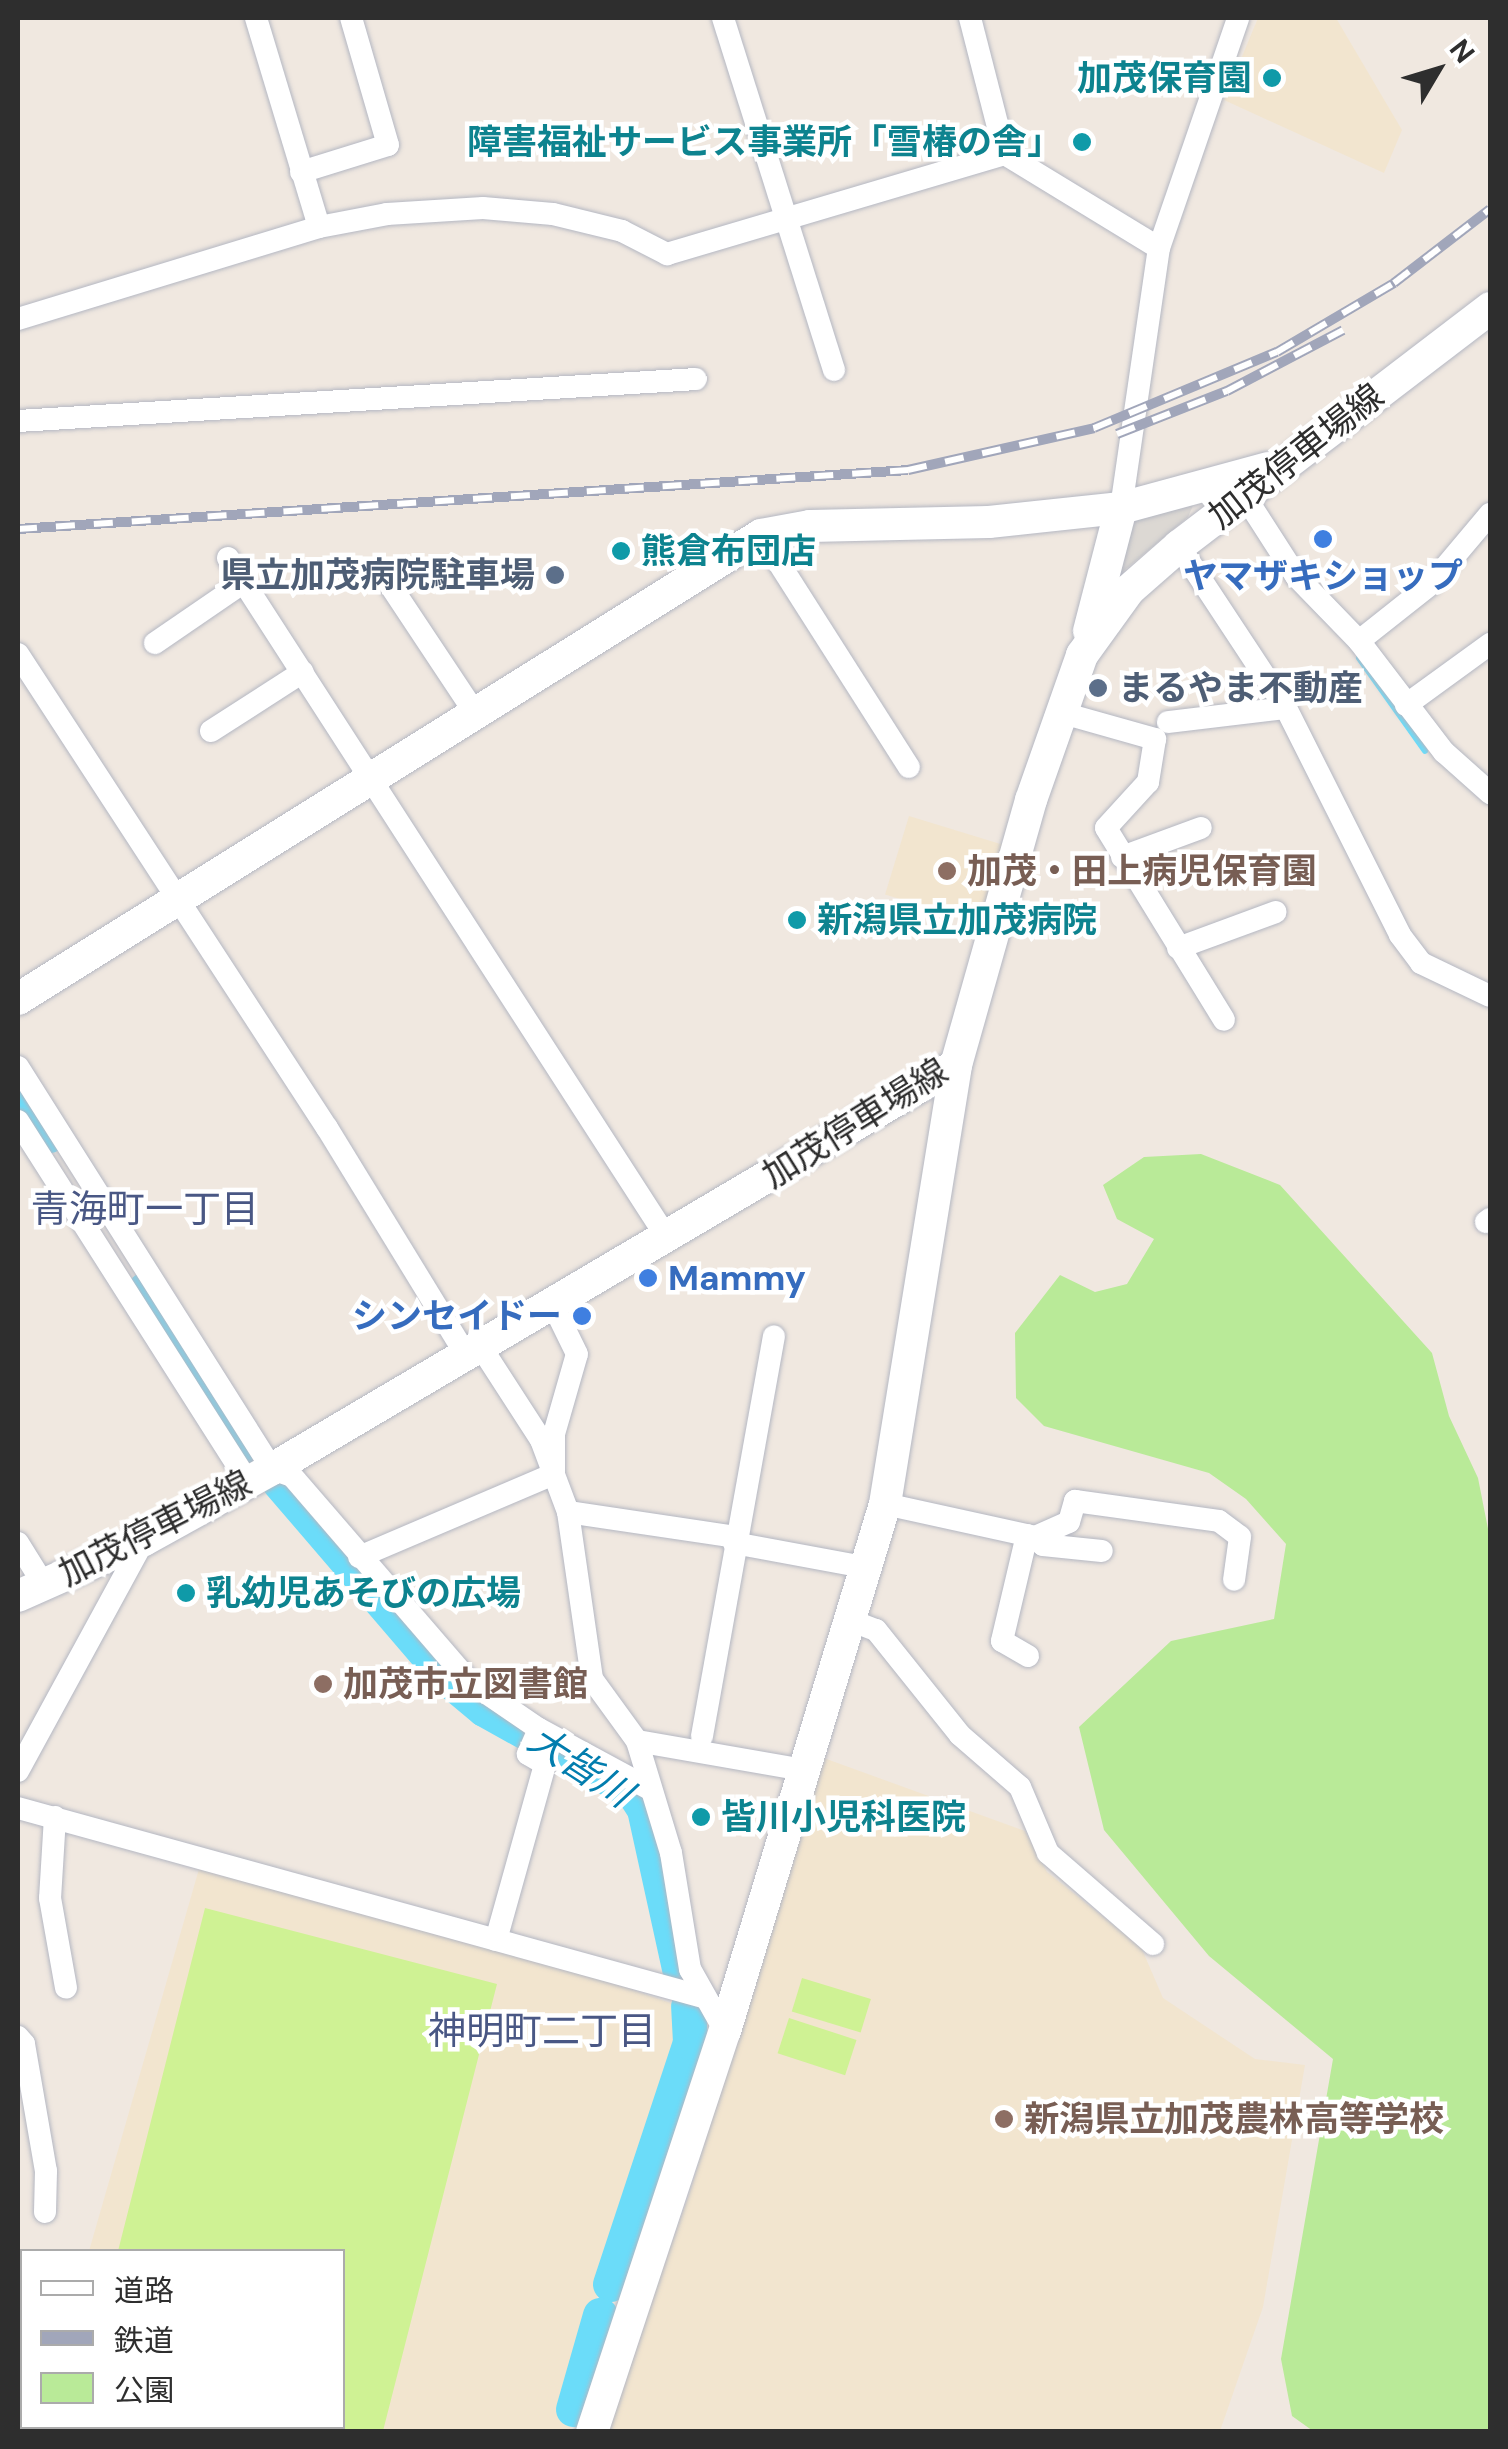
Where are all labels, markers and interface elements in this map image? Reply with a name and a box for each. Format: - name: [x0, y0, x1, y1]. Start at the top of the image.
- north arrow: [1388, 20, 1488, 120]
- text: N: [1441, 32, 1483, 71]
- place label: 加茂保育園: [1077, 57, 1252, 99]
- marker: 加茂保育園: [1261, 67, 1283, 89]
- place label: 障害福祉サービス事業所「雪椿の舎」: [467, 121, 1062, 163]
- marker: 障害福祉サービス事業所「雪椿の舎」: [1071, 131, 1093, 153]
- street label: 加茂停車場線: [1200, 375, 1392, 537]
- marker: ヤマザキショップ: [1312, 528, 1334, 550]
- place label: 熊倉布団店: [641, 530, 816, 572]
- marker: 熊倉布団店: [610, 540, 632, 562]
- place label: 県立加茂病院駐車場: [220, 554, 535, 596]
- place label: ヤマザキショップ: [1183, 555, 1463, 597]
- marker: 県立加茂病院駐車場: [544, 564, 566, 586]
- place label: まるやま不動産: [1118, 667, 1363, 709]
- marker: まるやま不動産: [1087, 677, 1109, 699]
- place label: 加茂・田上病児保育園: [967, 850, 1317, 892]
- marker: 加茂・田上病児保育園: [936, 860, 958, 882]
- place label: 新潟県立加茂病院: [817, 899, 1097, 941]
- marker: 新潟県立加茂病院: [786, 909, 808, 931]
- street label: 加茂停車場線: [755, 1050, 955, 1196]
- district label: 青海町一丁目: [31, 1187, 259, 1233]
- place label: Mammy: [668, 1257, 806, 1299]
- marker: Mammy: [637, 1267, 659, 1289]
- place label: シンセイドー: [352, 1295, 562, 1337]
- marker: シンセイドー: [571, 1305, 593, 1327]
- street label: 加茂停車場線: [52, 1462, 258, 1594]
- place label: 乳幼児あそびの広場: [206, 1572, 521, 1614]
- marker: 乳幼児あそびの広場: [175, 1582, 197, 1604]
- place label: 加茂市立図書館: [343, 1663, 588, 1705]
- marker: 加茂市立図書館: [312, 1673, 334, 1695]
- water label: 大皆川: [520, 1717, 640, 1817]
- place label: 皆川小児科医院: [721, 1796, 966, 1838]
- marker: 皆川小児科医院: [690, 1806, 712, 1828]
- district label: 神明町二丁目: [428, 2009, 656, 2055]
- place label: 新潟県立加茂農林高等学校: [1024, 2098, 1444, 2140]
- marker: 新潟県立加茂農林高等学校: [993, 2108, 1015, 2130]
- legend: [20, 2249, 345, 2429]
- text: 道路: [114, 2271, 174, 2310]
- text: 鉄道: [114, 2321, 174, 2360]
- text: 公園: [114, 2371, 174, 2410]

